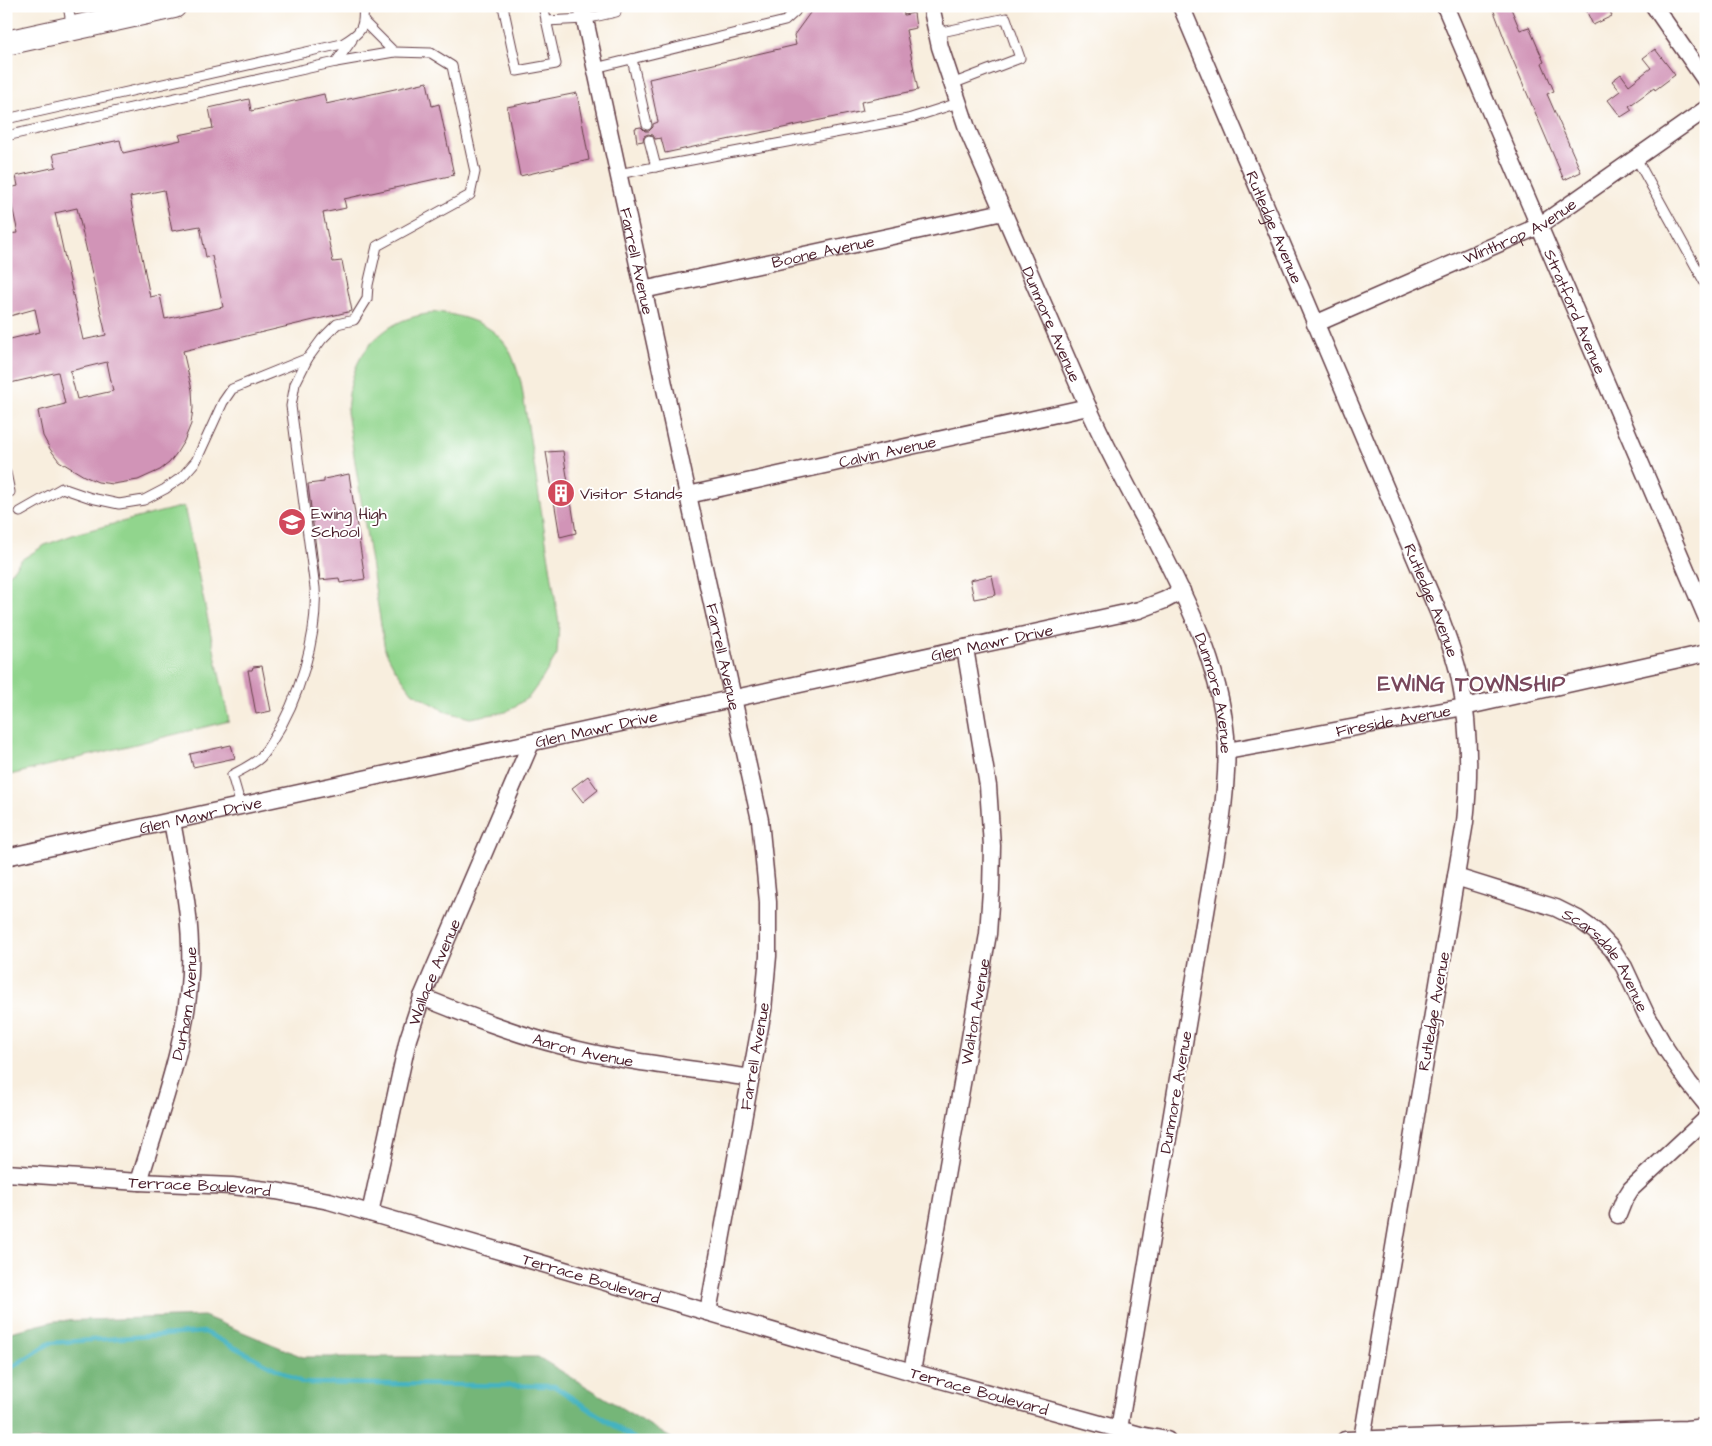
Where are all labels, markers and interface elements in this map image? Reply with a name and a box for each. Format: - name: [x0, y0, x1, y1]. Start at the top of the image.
- street label: Rutledge Avenue: [1240, 167, 1308, 287]
- street label: Winthrop Avenue: [1460, 193, 1581, 270]
- street label: Farrell Avenue: [614, 206, 659, 317]
- street label: Boone Avenue: [770, 230, 877, 274]
- street label: Stratford Avenue: [1538, 246, 1611, 378]
- street label: Dunmore Avenue: [1016, 263, 1086, 386]
- street label: Calvin Avenue: [837, 431, 939, 474]
- building icon: Visitor Stands: [546, 478, 576, 508]
- place label: Visitor Stands: [580, 483, 683, 505]
- place label: Ewing High School: [311, 503, 387, 543]
- school or university icon: Ewing High School: [277, 507, 307, 537]
- street label: Rutledge Avenue: [1398, 540, 1464, 660]
- street label: Farrell Avenue: [700, 601, 745, 713]
- street label: Glen Mawr Drive: [929, 619, 1056, 667]
- street label: Dunmore Avenue: [1189, 630, 1237, 754]
- district label: EWING TOWNSHIP: [1378, 670, 1566, 699]
- street label: Fireside Avenue: [1334, 700, 1453, 743]
- street label: Glen Mawr Drive: [533, 705, 660, 753]
- street label: Glen Mawr Drive: [137, 791, 264, 840]
- street label: Scarsdale Avenue: [1558, 903, 1654, 1016]
- street label: Wallace Avenue: [403, 915, 466, 1028]
- street label: Durham Avenue: [166, 946, 202, 1062]
- street label: Rutledge Avenue: [1413, 950, 1456, 1073]
- street label: Walton Avenue: [956, 956, 996, 1066]
- street label: Farrell Avenue: [735, 1000, 775, 1112]
- street label: Aaron Avenue: [530, 1028, 635, 1073]
- street label: Dunmore Avenue: [1154, 1029, 1198, 1155]
- street label: Terrace Boulevard: [128, 1171, 272, 1202]
- street label: Terrace Boulevard: [519, 1248, 663, 1310]
- street label: Terrace Boulevard: [907, 1362, 1051, 1421]

